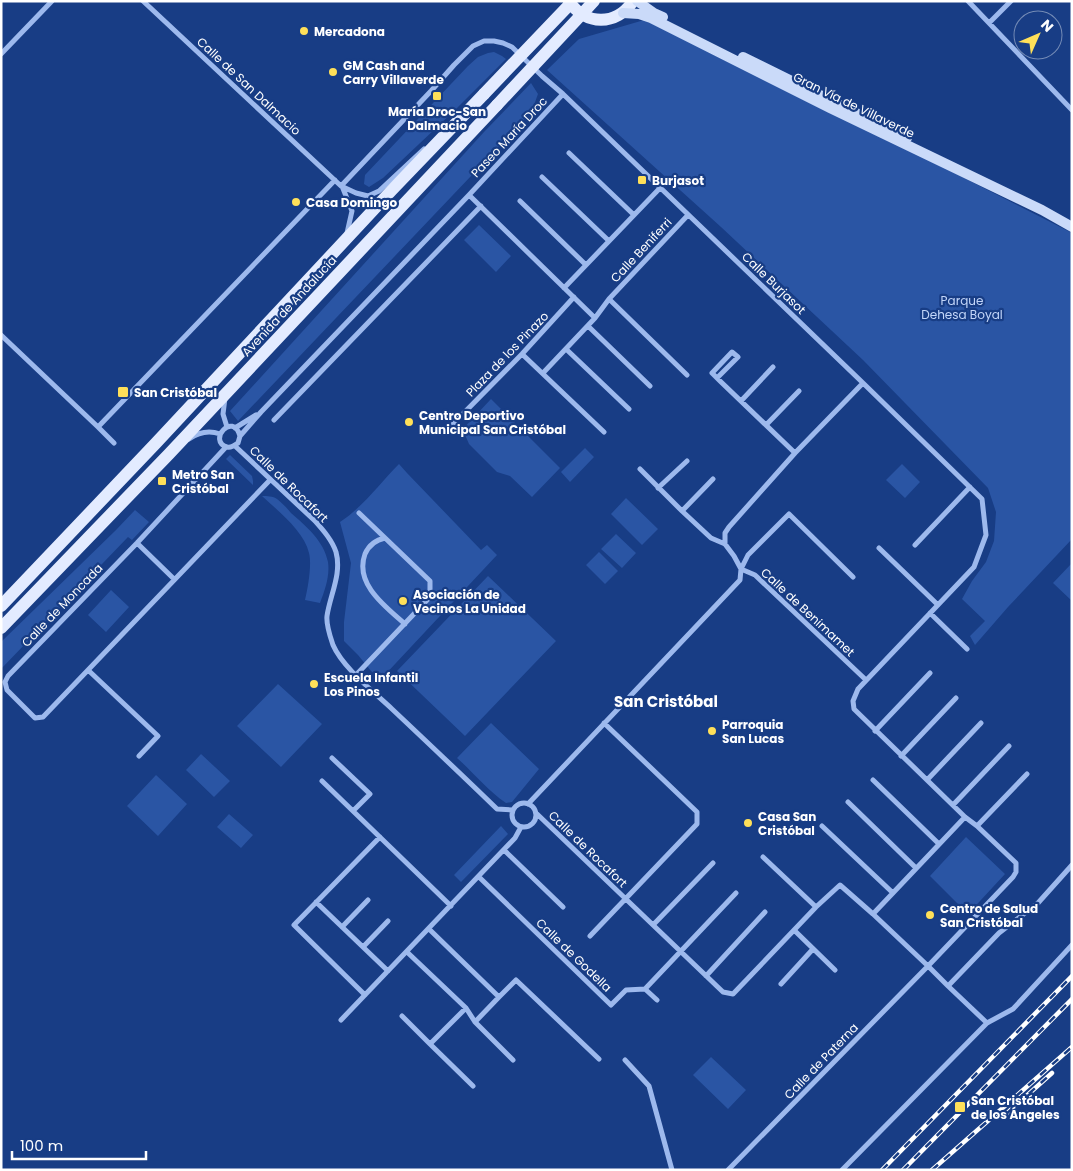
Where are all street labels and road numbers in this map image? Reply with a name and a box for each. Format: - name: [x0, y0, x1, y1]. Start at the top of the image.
- street label: Calle de San Dalmacio: [193, 33, 305, 139]
- street label: Gran Vía de Villaverde: [790, 68, 918, 142]
- street label: Paseo María Droc: [467, 93, 551, 181]
- street label: Calle Beniferri: [607, 214, 675, 286]
- street label: Calle Burjasot: [738, 248, 810, 318]
- street label: Avenida de Andalucía: [238, 252, 340, 360]
- street label: Plaza de los Pinazo: [462, 307, 552, 400]
- street label: Calle de Rocafort: [246, 442, 332, 526]
- street label: Calle de Moncada: [18, 560, 106, 650]
- street label: Calle de Benimamet: [757, 564, 859, 660]
- street label: Calle de Rocafort: [545, 807, 631, 891]
- street label: Calle de Godella: [532, 914, 616, 996]
- street label: Calle de Paterna: [780, 1019, 862, 1103]

